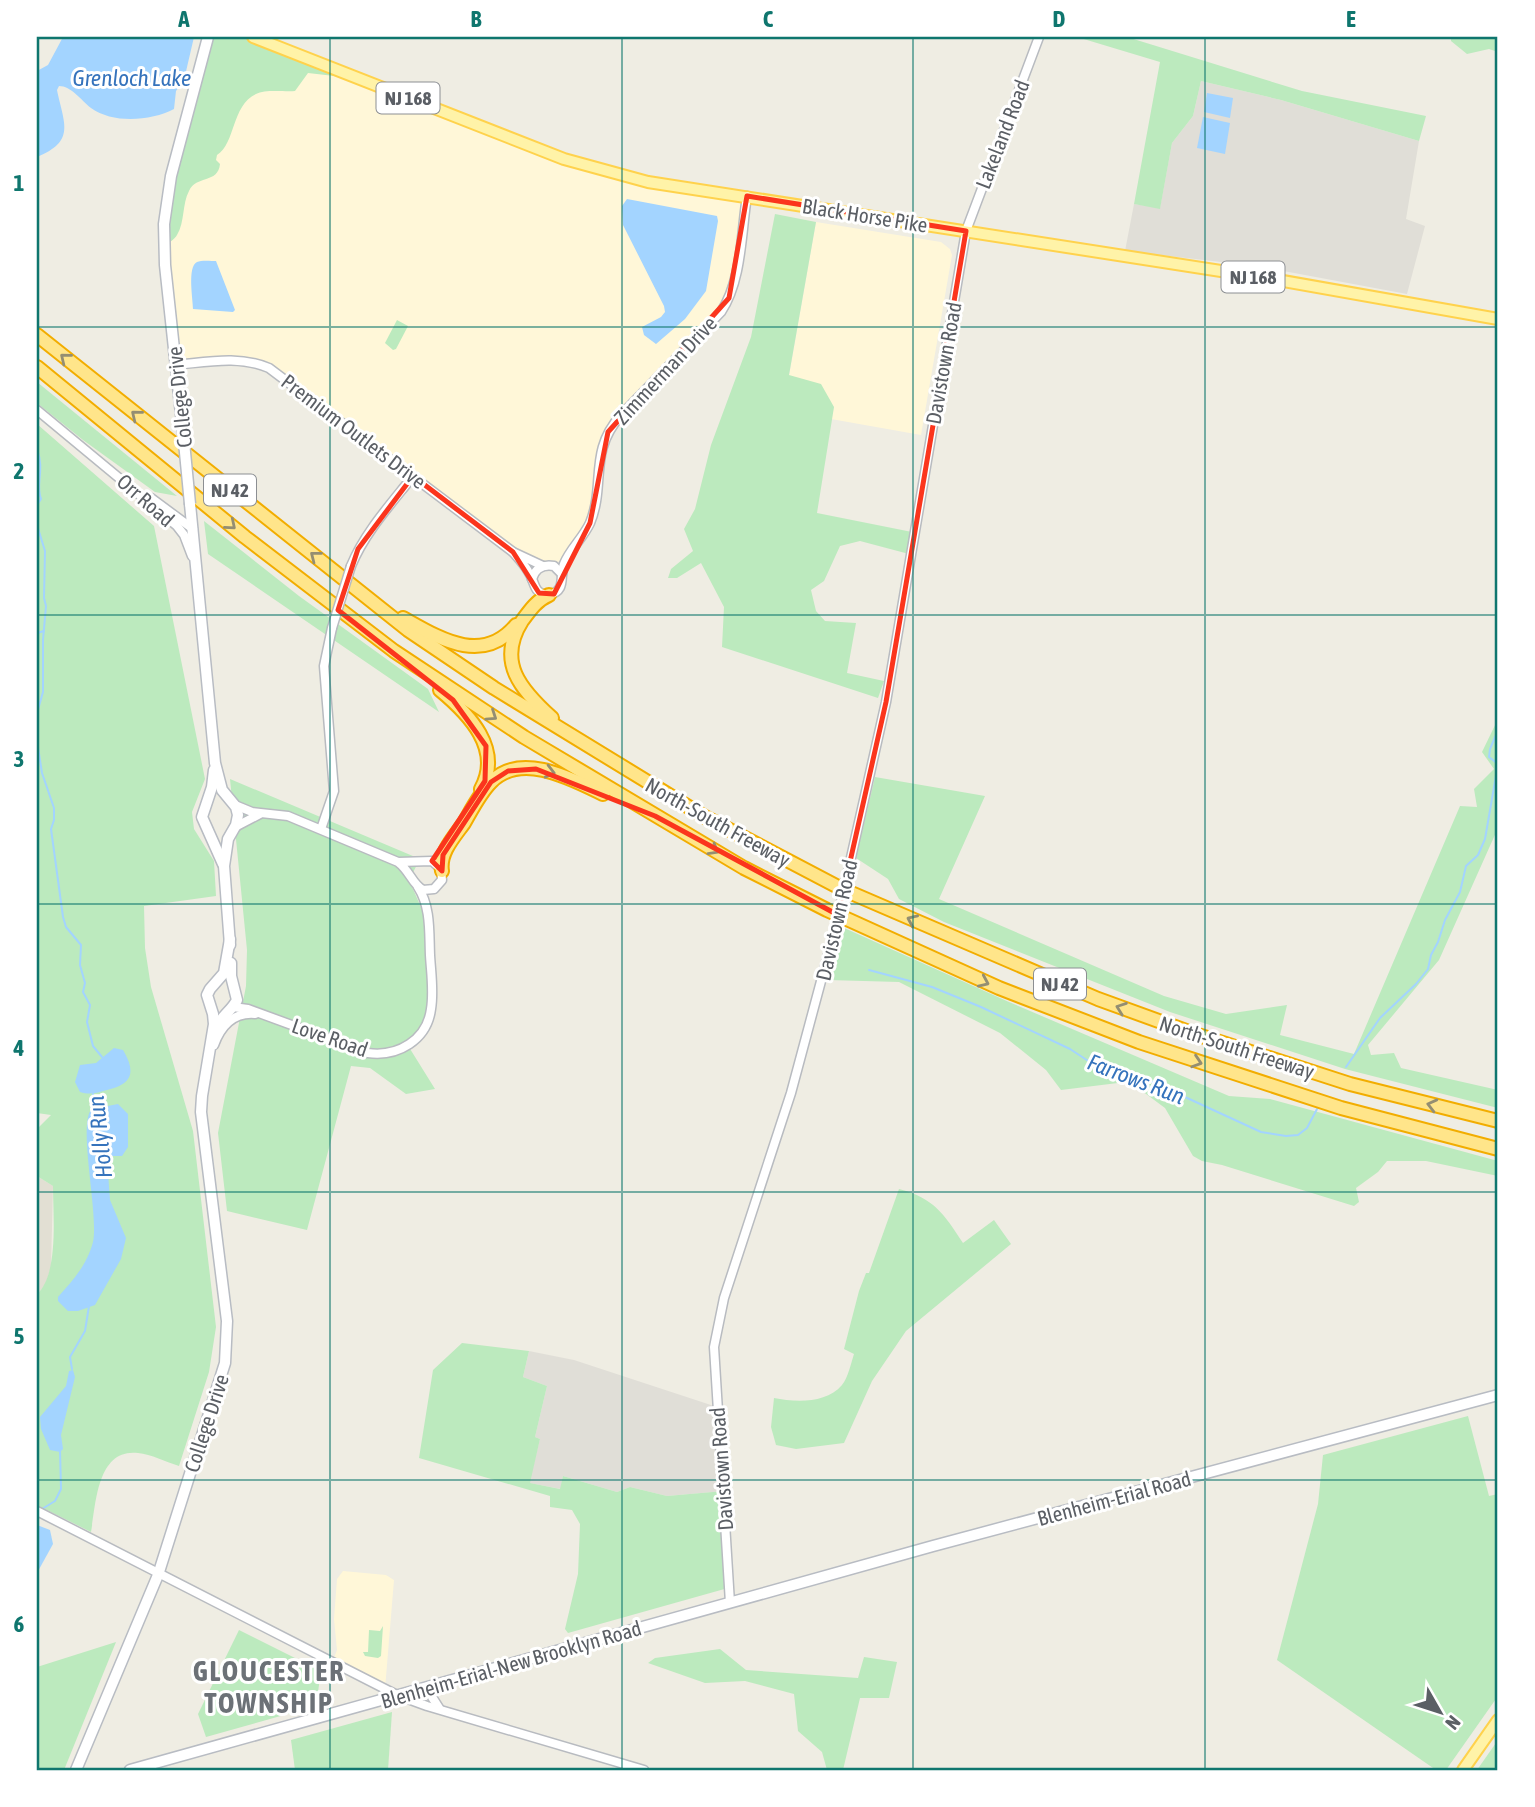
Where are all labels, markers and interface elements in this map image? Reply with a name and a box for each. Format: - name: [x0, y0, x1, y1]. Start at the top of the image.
- text: A: [177, 6, 190, 32]
- text: B: [471, 6, 482, 32]
- text: C: [763, 6, 774, 32]
- text: D: [1053, 6, 1066, 32]
- text: E: [1346, 6, 1356, 32]
- water label: Grenloch Lake: [73, 65, 191, 91]
- street label: Lakeland Road: [970, 76, 1034, 192]
- road number: NJ 168: [376, 82, 440, 114]
- text: 1: [14, 170, 25, 196]
- street label: Black Horse Pike: [801, 193, 929, 237]
- road number: NJ 168: [1222, 262, 1284, 292]
- street label: Davistown Road: [920, 300, 966, 426]
- street label: Zimmerman Drive: [609, 311, 721, 429]
- street label: College Drive: [162, 345, 196, 449]
- one-way arrow: [60, 353, 72, 366]
- street label: Premium Outlets Drive: [277, 369, 431, 493]
- one-way arrow: [132, 411, 144, 424]
- text: 2: [14, 458, 24, 484]
- street label: Orr Road: [113, 469, 179, 531]
- road number: NJ 42: [204, 475, 256, 505]
- one-way arrow: [223, 517, 236, 529]
- one-way arrow: [310, 552, 322, 565]
- one-way arrow: [484, 708, 497, 721]
- text: 3: [14, 746, 24, 772]
- one-way arrow: [543, 764, 555, 779]
- street label: North-South Freeway: [642, 772, 795, 872]
- one-way arrow: [706, 842, 719, 855]
- street label: Davistown Road: [810, 857, 862, 983]
- one-way arrow: [907, 914, 919, 928]
- road number: NJ 42: [1034, 968, 1086, 1000]
- one-way arrow: [977, 974, 990, 988]
- one-way arrow: [1116, 1002, 1128, 1016]
- street label: North-South Freeway: [1157, 1011, 1318, 1083]
- street label: Love Road: [289, 1013, 371, 1061]
- text: 4: [13, 1035, 25, 1061]
- water label: Farrows Run: [1084, 1049, 1188, 1109]
- one-way arrow: [1191, 1054, 1203, 1068]
- water label: Holly Run: [83, 1095, 117, 1179]
- one-way arrow: [1426, 1099, 1438, 1113]
- text: 5: [14, 1323, 25, 1349]
- street label: College Drive: [179, 1371, 233, 1475]
- street label: Davistown Road: [705, 1407, 737, 1531]
- street label: Blenheim-Erial Road: [1034, 1466, 1194, 1530]
- text: 6: [14, 1611, 25, 1637]
- street label: Blenheim-Erial-New Brooklyn Road: [378, 1615, 644, 1713]
- district label: GLOUCESTER TOWNSHIP: [193, 1655, 345, 1719]
- north arrow: [1406, 1678, 1476, 1748]
- text: N: [1441, 1711, 1465, 1734]

